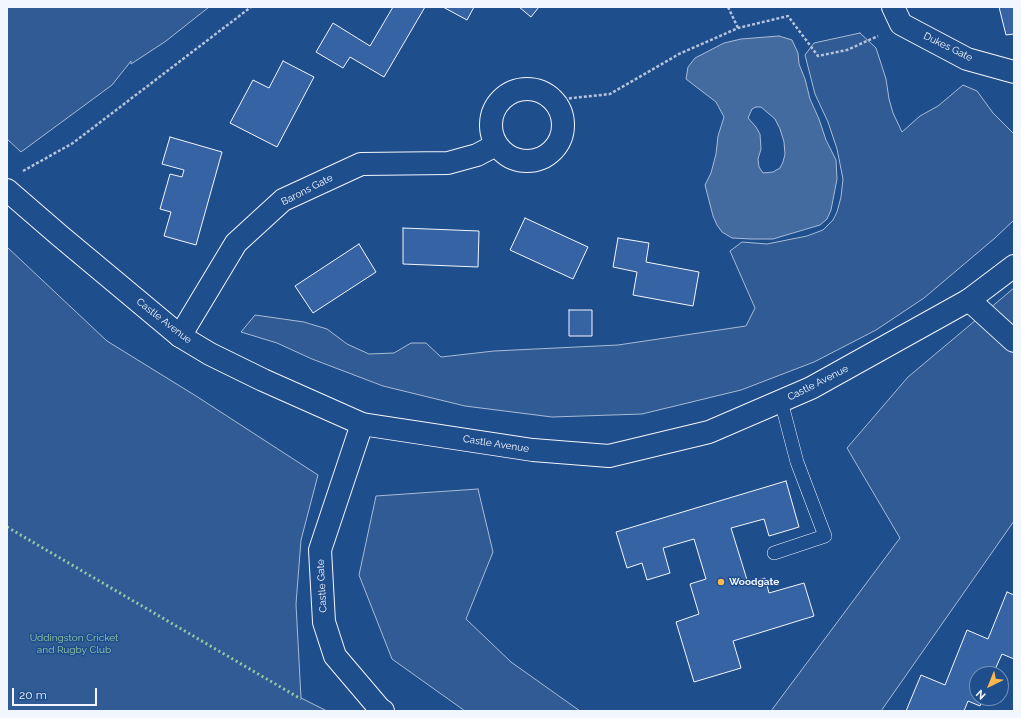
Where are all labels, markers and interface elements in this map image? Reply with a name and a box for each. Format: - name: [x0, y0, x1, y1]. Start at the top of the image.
- street label: Dukes Gate: [922, 30, 974, 64]
- street label: Barons Gate: [279, 172, 335, 208]
- street label: Castle Avenue: [134, 296, 194, 346]
- street label: Castle Avenue: [786, 363, 850, 403]
- street label: Castle Avenue: [462, 433, 530, 455]
- street label: Castle Gate: [315, 559, 329, 613]
- place label: Woodgate: [729, 576, 779, 588]
- marker: Woodgate: [716, 577, 726, 587]
- park label: Uddingston Cricket and Rugby Club: [30, 632, 118, 656]
- north arrow: [969, 666, 1009, 706]
- scale bar: [14, 680, 99, 706]
- text: N: [974, 687, 989, 702]
- text: 20 m: [19, 688, 47, 702]

